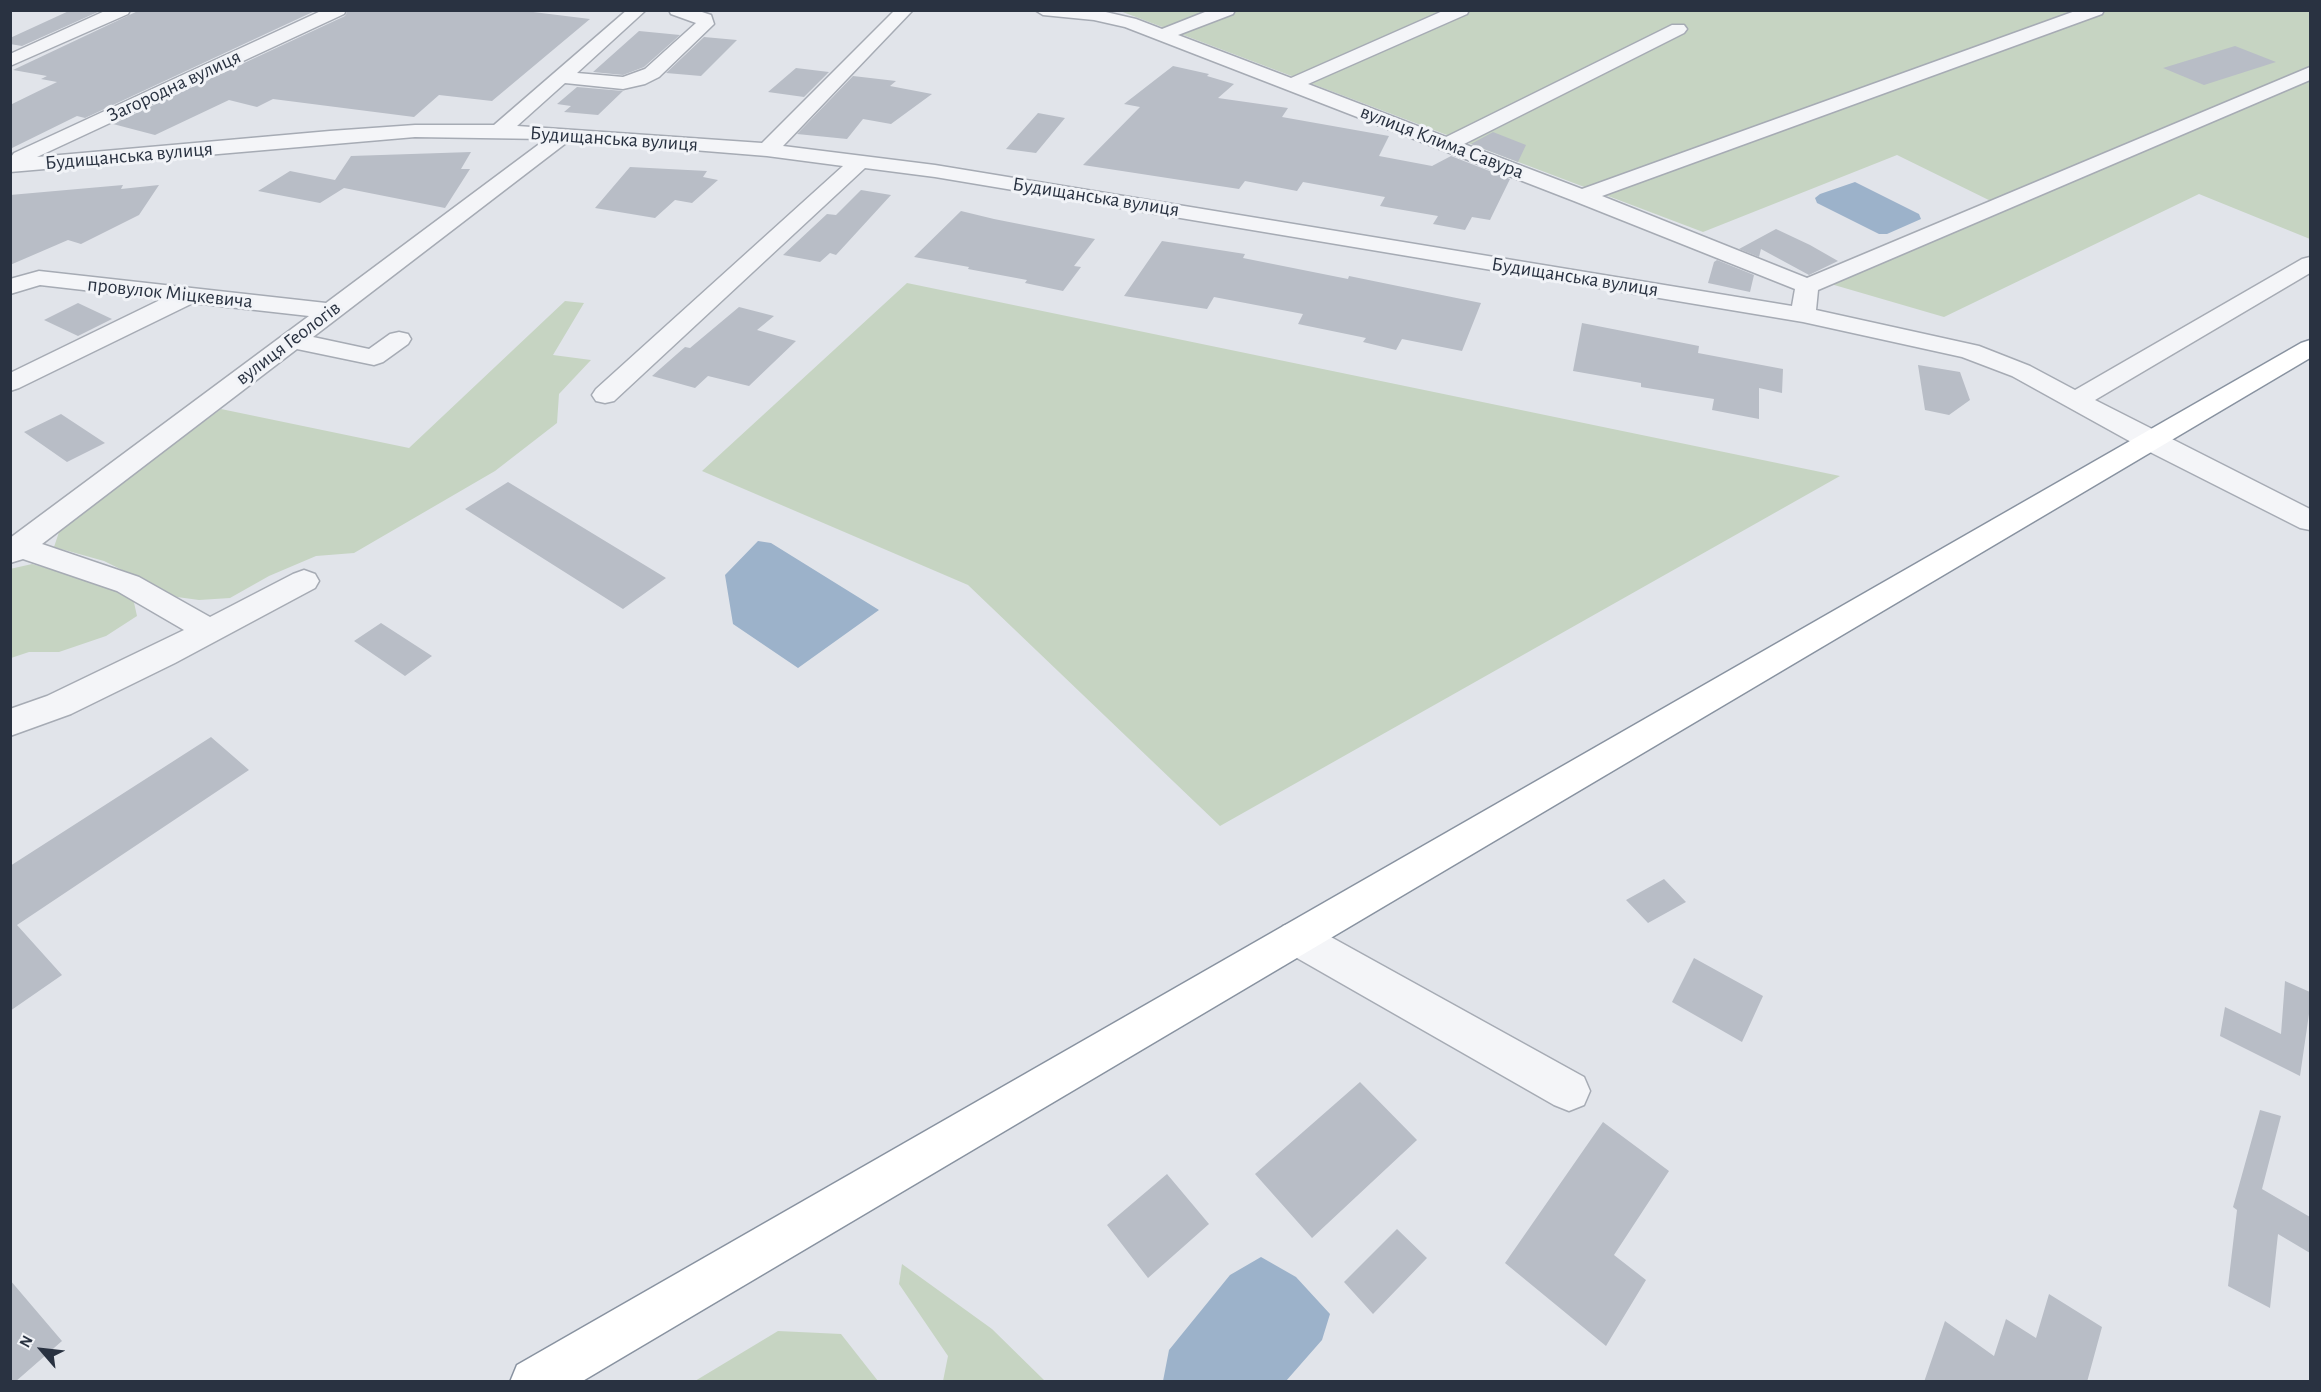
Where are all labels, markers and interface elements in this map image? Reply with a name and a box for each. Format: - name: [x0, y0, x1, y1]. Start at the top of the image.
- street label: Загородна вулиця: [103, 45, 245, 127]
- street label: вулиця Клима Савура: [1357, 100, 1527, 184]
- street label: Будищанська вулиця: [529, 121, 699, 157]
- street label: Будищанська вулиця: [44, 137, 214, 175]
- street label: Будищанська вулиця: [1011, 172, 1181, 222]
- street label: Будищанська вулиця: [1490, 252, 1660, 302]
- street label: провулок Міцкевича: [86, 272, 254, 314]
- street label: вулиця Геологів: [231, 296, 345, 390]
- north arrow: [12, 1320, 72, 1380]
- text: N: [16, 1333, 36, 1350]

